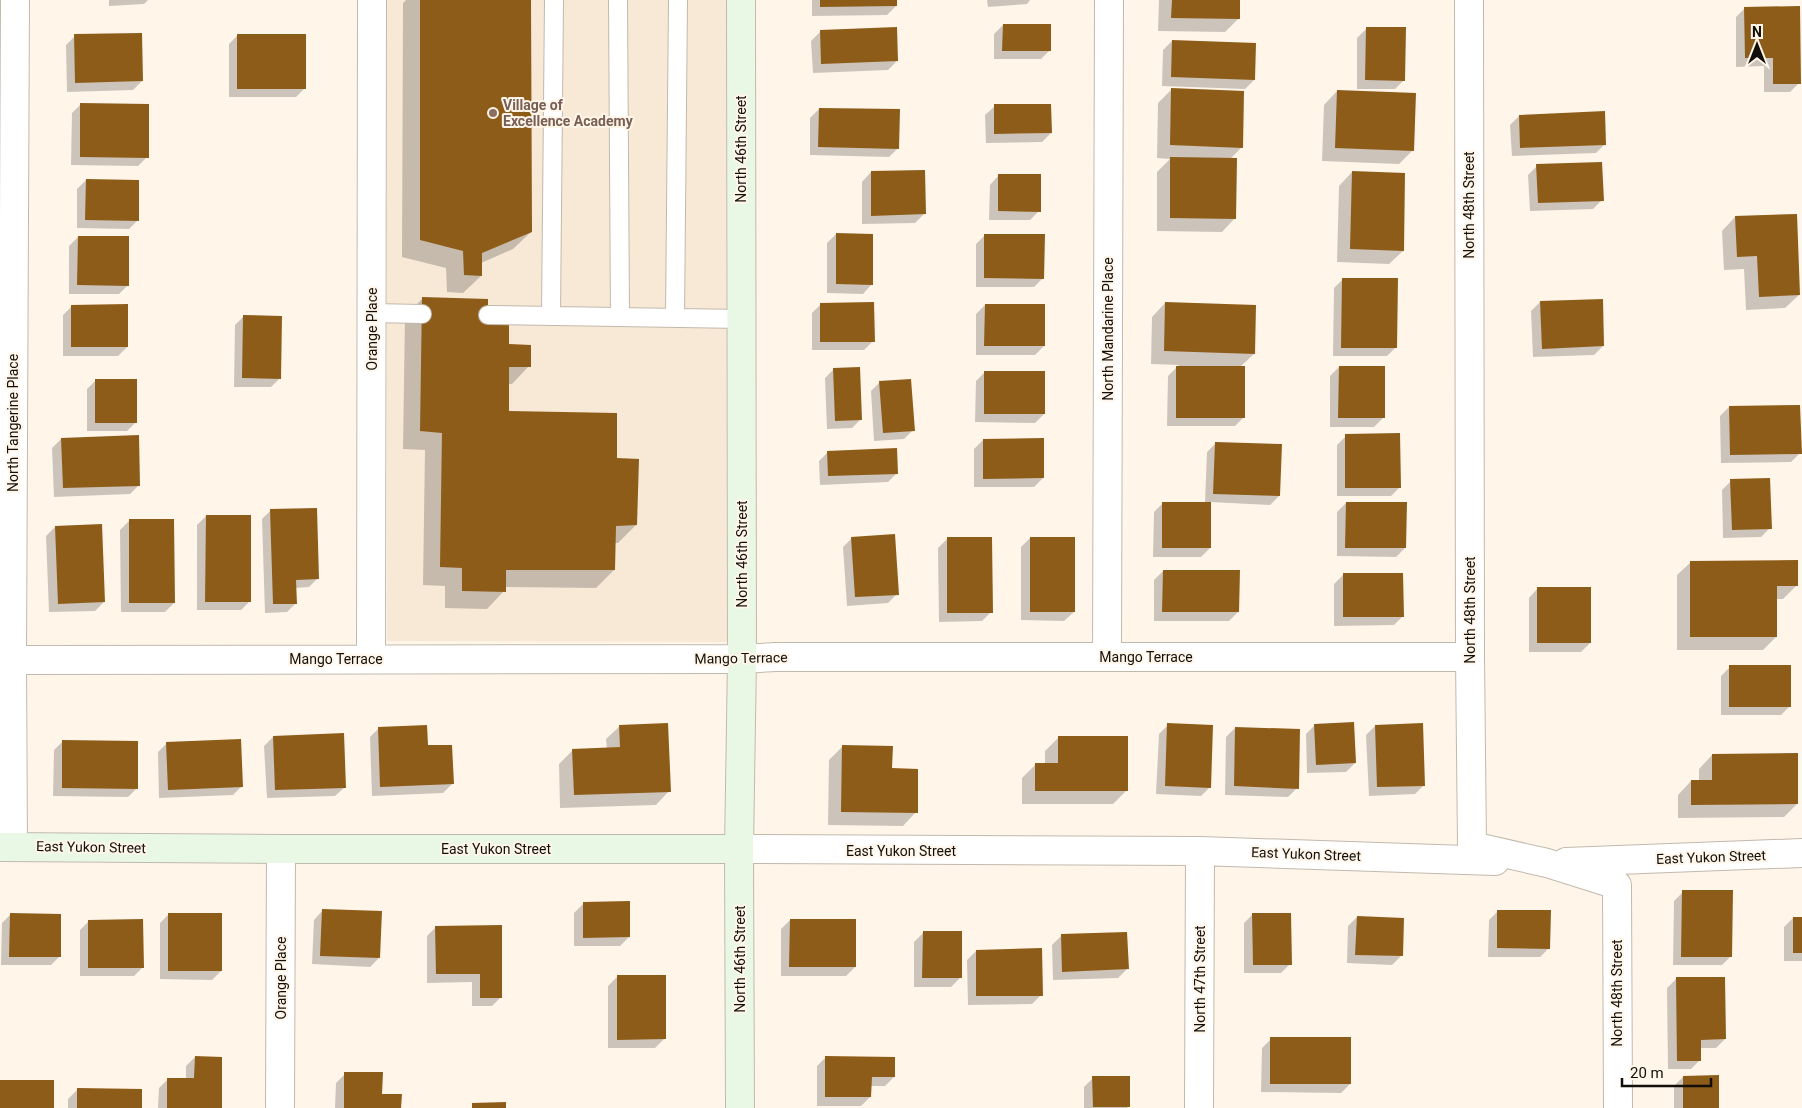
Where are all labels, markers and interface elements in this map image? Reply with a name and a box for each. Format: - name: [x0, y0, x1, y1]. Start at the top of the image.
- north arrow: [1732, 20, 1782, 70]
- text: N: [1752, 24, 1762, 40]
- street label: North 46th Street: [733, 95, 749, 203]
- place label: Village of Excellence Academy: [503, 97, 634, 129]
- marker: Village of Excellence Academy: [487, 107, 499, 119]
- street label: North 48th Street: [1461, 151, 1477, 259]
- street label: North Mandarine Place: [1100, 257, 1116, 401]
- street label: Orange Place: [364, 288, 380, 370]
- street label: North Tangerine Place: [5, 354, 21, 492]
- street label: North 46th Street: [734, 500, 750, 608]
- street label: North 48th Street: [1462, 556, 1478, 664]
- street label: Mango Terrace: [694, 649, 788, 667]
- street label: Mango Terrace: [1099, 649, 1193, 665]
- street label: Mango Terrace: [289, 651, 383, 667]
- street label: East Yukon Street: [36, 838, 147, 856]
- street label: East Yukon Street: [441, 841, 551, 857]
- street label: East Yukon Street: [846, 843, 956, 859]
- street label: East Yukon Street: [1251, 844, 1362, 864]
- street label: East Yukon Street: [1656, 847, 1767, 867]
- street label: North 46th Street: [732, 905, 748, 1013]
- street label: North 47th Street: [1192, 925, 1208, 1033]
- street label: Orange Place: [273, 937, 289, 1019]
- street label: North 48th Street: [1609, 939, 1625, 1047]
- scale bar: [1622, 1056, 1711, 1088]
- text: 20 m: [1630, 1064, 1664, 1082]

